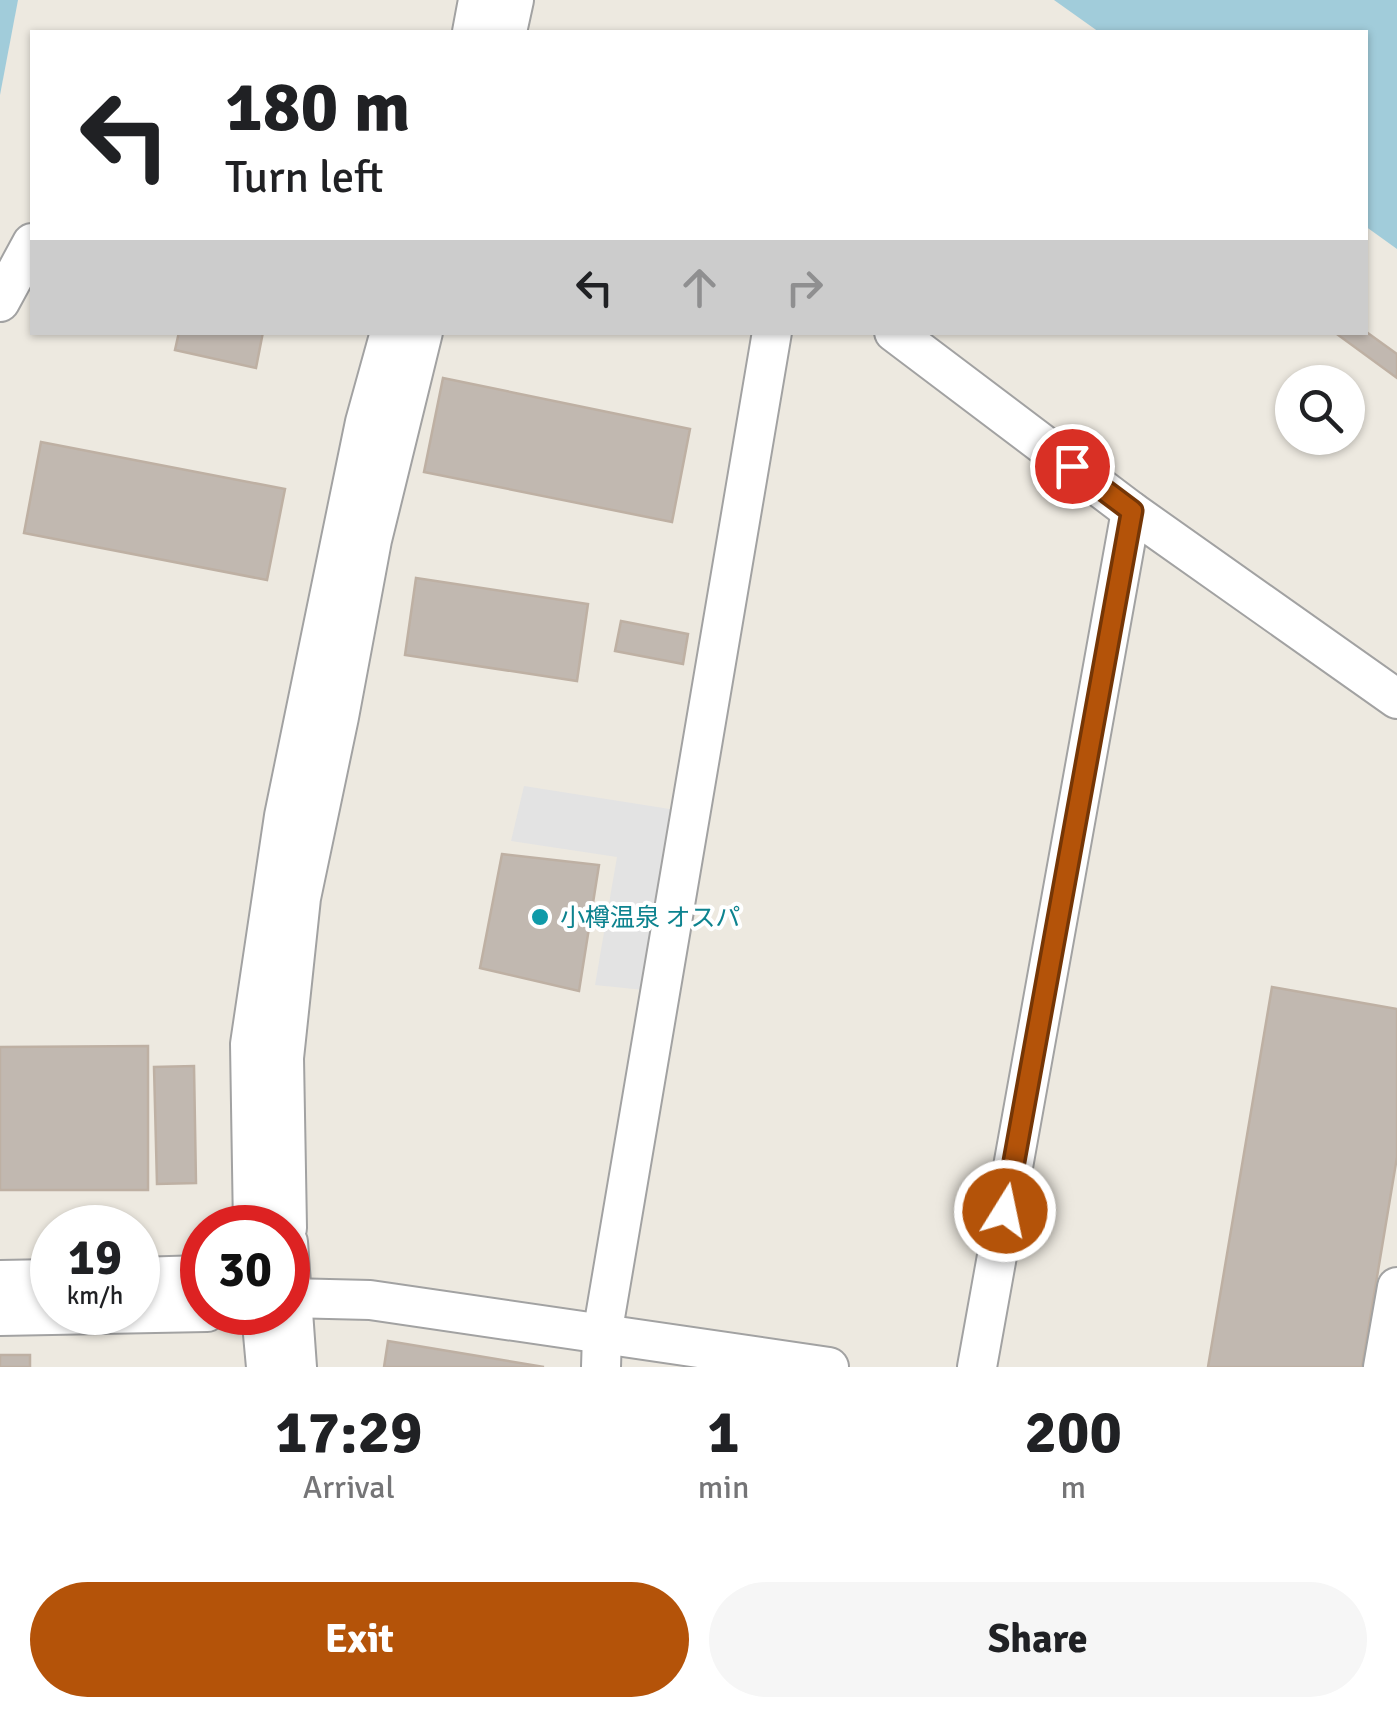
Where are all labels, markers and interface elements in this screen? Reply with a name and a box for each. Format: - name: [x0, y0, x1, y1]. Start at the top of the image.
- text: 180 m: [225, 64, 410, 150]
- icon: left: [60, 70, 190, 200]
- text: Turn left: [225, 150, 384, 205]
- icon: left: [567, 260, 622, 315]
- icon: ahead: [672, 260, 727, 315]
- icon: right: [777, 260, 832, 315]
- map controls: [1275, 365, 1365, 455]
- button: search: [1275, 365, 1365, 455]
- pin: [1030, 424, 1115, 509]
- icon: arrive: [1045, 439, 1100, 494]
- place label: 小樽温泉 オスパ: [560, 902, 741, 933]
- marker: 小樽温泉 オスパ: [529, 906, 551, 928]
- position arrow: [953, 1159, 1057, 1263]
- speed limit sign: 30: [180, 1205, 310, 1335]
- text: 19: [68, 1227, 122, 1289]
- text: km/h: [67, 1280, 123, 1311]
- text: 17:29: [275, 1396, 423, 1470]
- text: 1: [707, 1396, 740, 1470]
- text: 200: [1025, 1396, 1122, 1470]
- text: Arrival: [303, 1468, 395, 1507]
- text: min: [698, 1468, 749, 1507]
- text: m: [1060, 1468, 1086, 1507]
- button: Exit: [30, 1582, 689, 1697]
- button: Share: [709, 1582, 1367, 1697]

